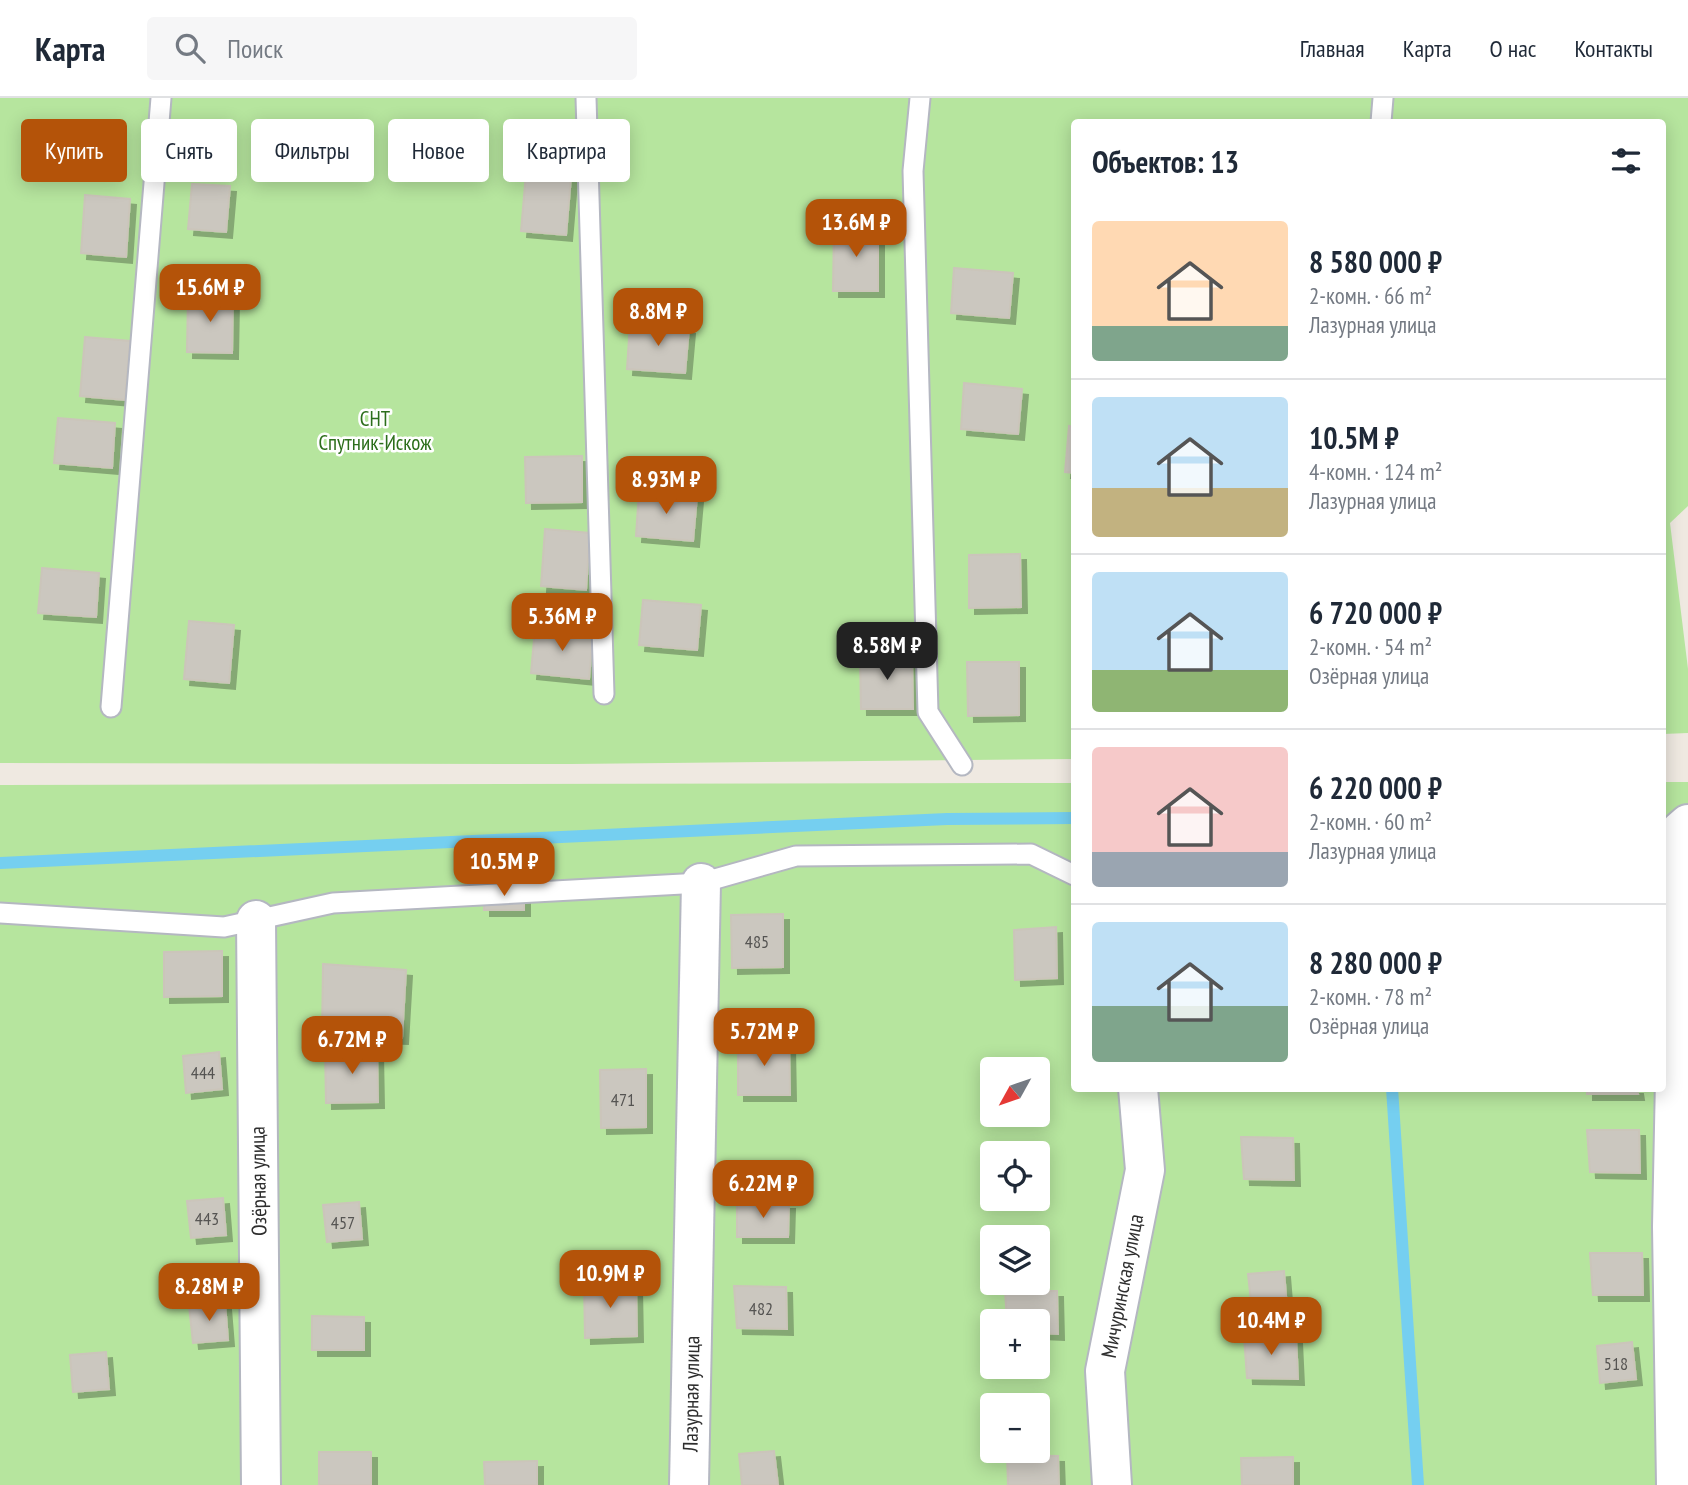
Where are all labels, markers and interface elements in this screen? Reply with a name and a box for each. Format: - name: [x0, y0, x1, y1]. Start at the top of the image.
- search box: [147, 17, 637, 80]
- text: Карта: [35, 27, 105, 70]
- icon: search: [171, 29, 209, 67]
- text: Поиск: [227, 32, 283, 65]
- text: Главная: [1300, 33, 1365, 64]
- text: Карта: [1403, 33, 1452, 64]
- text: О нас: [1490, 33, 1536, 64]
- text: Контакты: [1574, 33, 1653, 64]
- chip: Купить: [21, 119, 127, 182]
- chip: Снять: [141, 119, 237, 182]
- chip: Фильтры: [251, 119, 374, 182]
- chip: Новое: [388, 119, 489, 182]
- chip: Квартира: [503, 119, 630, 182]
- text: Объектов: 13: [1092, 142, 1239, 181]
- icon: filters: [1607, 142, 1645, 180]
- pin: 13.6M ₽: [791, 200, 921, 259]
- text: 13.6M ₽: [822, 207, 890, 236]
- text: 8 580 000 ₽: [1309, 242, 1442, 281]
- icon: home: [1148, 249, 1232, 333]
- pin: 15.6M ₽: [145, 264, 275, 324]
- text: 15.6M ₽: [176, 272, 244, 301]
- text: 2-комн. · 66 m²: [1309, 281, 1432, 310]
- pin: 8.8M ₽: [601, 288, 715, 348]
- text: 8.8M ₽: [629, 296, 687, 325]
- text: Лазурная улица: [1309, 310, 1437, 339]
- park label: СНТ Спутник-Искож: [318, 405, 432, 456]
- text: 10.5M ₽: [1309, 418, 1399, 457]
- icon: home: [1148, 425, 1232, 509]
- pin: 8.93M ₽: [601, 456, 731, 516]
- text: 4-комн. · 124 m²: [1309, 457, 1442, 486]
- text: 8.93M ₽: [632, 464, 700, 493]
- text: Лазурная улица: [1309, 486, 1437, 515]
- text: 6 720 000 ₽: [1309, 593, 1442, 632]
- pin: 5.36M ₽: [497, 594, 627, 653]
- icon: home: [1148, 600, 1232, 684]
- text: 5.36M ₽: [528, 601, 596, 630]
- pin: 8.58M ₽: [822, 622, 952, 682]
- text: 8.58M ₽: [853, 630, 921, 659]
- text: 2-комн. · 54 m²: [1309, 632, 1432, 661]
- text: Озёрная улица: [1309, 661, 1429, 690]
- text: 6 220 000 ₽: [1309, 768, 1442, 807]
- icon: home: [1148, 775, 1232, 859]
- text: 2-комн. · 60 m²: [1309, 807, 1432, 836]
- text: Лазурная улица: [1309, 836, 1437, 865]
- pin: 10.5M ₽: [439, 838, 569, 898]
- text: 10.5M ₽: [470, 846, 538, 875]
- house number: 485: [745, 930, 769, 953]
- text: 8 280 000 ₽: [1309, 943, 1442, 982]
- icon: home: [1148, 950, 1232, 1034]
- text: 2-комн. · 78 m²: [1309, 982, 1432, 1011]
- pin: 5.72M ₽: [699, 1009, 829, 1068]
- text: Озёрная улица: [1309, 1011, 1429, 1040]
- pin: 6.72M ₽: [287, 1016, 417, 1076]
- text: 5.72M ₽: [730, 1016, 798, 1045]
- text: 6.72M ₽: [318, 1024, 386, 1053]
- north arrow: [980, 1057, 1050, 1127]
- map controls: [980, 1057, 1050, 1463]
- house number: 444: [191, 1061, 215, 1084]
- house number: 471: [611, 1088, 635, 1111]
- street label: Озёрная улица: [244, 1126, 272, 1236]
- button: locate: [980, 1141, 1050, 1211]
- pin: 6.22M ₽: [698, 1160, 828, 1220]
- text: 6.22M ₽: [729, 1168, 797, 1197]
- house number: 443: [195, 1207, 219, 1230]
- house number: 457: [331, 1211, 355, 1234]
- street label: Мичуринская улица: [1095, 1212, 1149, 1360]
- button: layers: [980, 1225, 1050, 1295]
- pin: 10.9M ₽: [545, 1250, 675, 1310]
- text: 10.9M ₽: [576, 1258, 644, 1287]
- pin: 8.28M ₽: [144, 1264, 274, 1323]
- text: 8.28M ₽: [175, 1271, 243, 1300]
- house number: 482: [749, 1297, 773, 1320]
- pin: 10.4M ₽: [1206, 1298, 1336, 1357]
- text: 10.4M ₽: [1237, 1305, 1305, 1334]
- button: +: [980, 1309, 1050, 1379]
- street label: Лазурная улица: [676, 1336, 706, 1453]
- house number: 518: [1604, 1352, 1628, 1375]
- button: −: [980, 1393, 1050, 1463]

